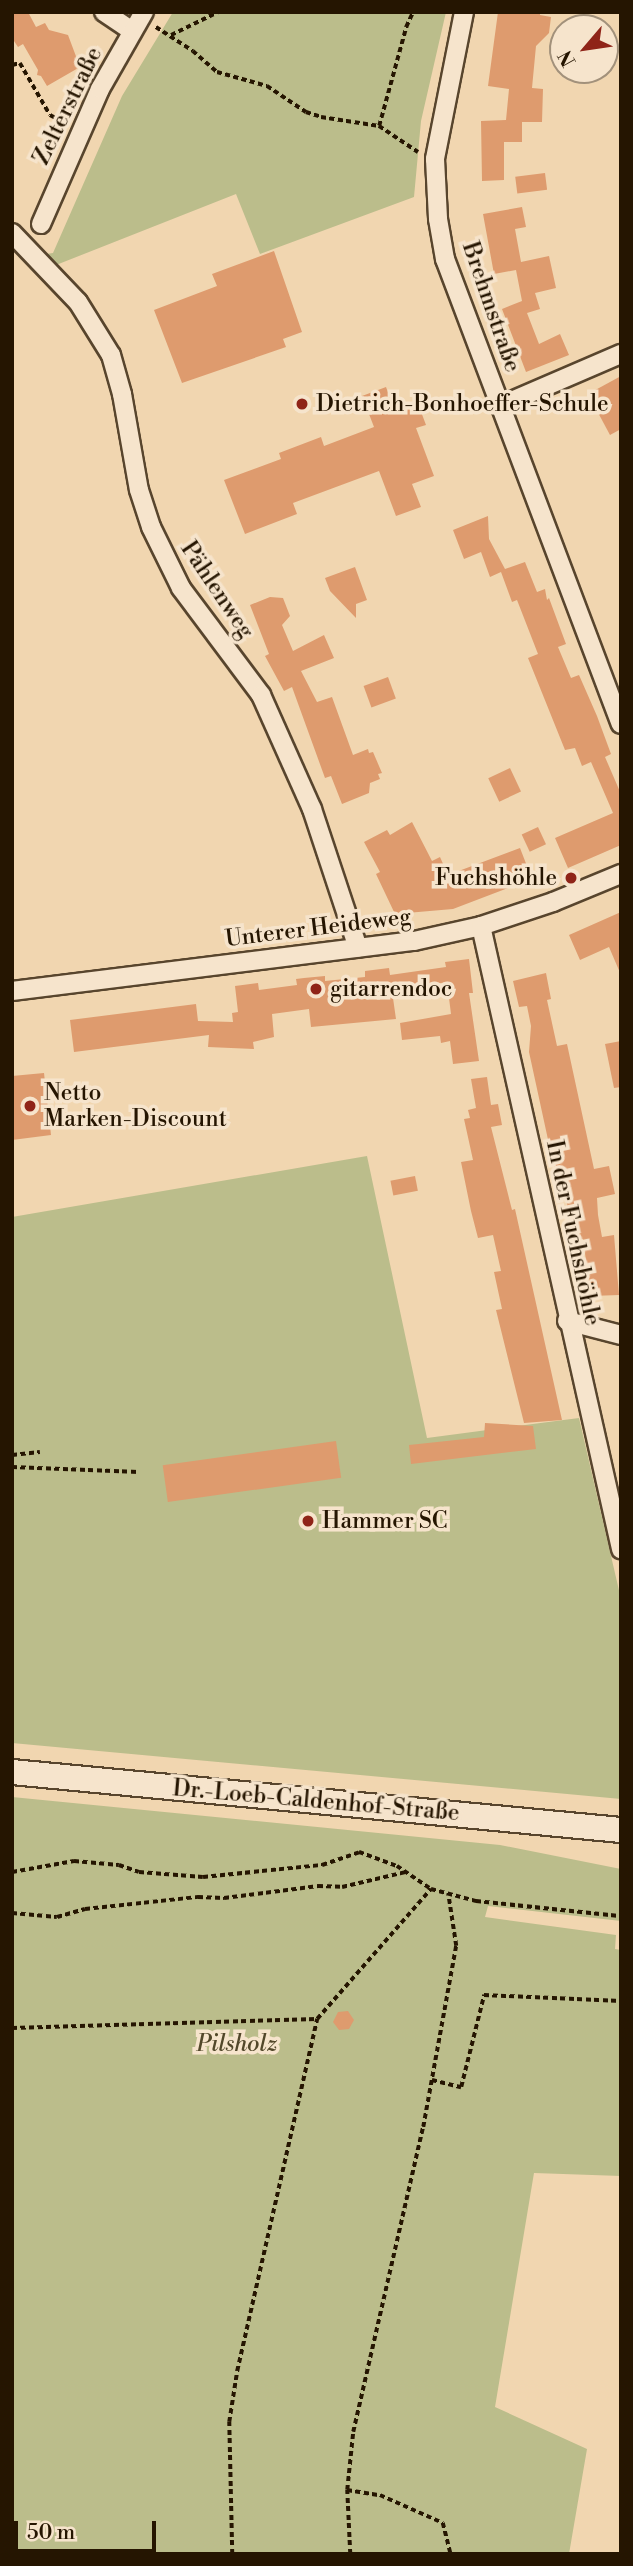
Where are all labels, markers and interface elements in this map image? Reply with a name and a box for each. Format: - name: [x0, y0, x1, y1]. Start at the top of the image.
- north arrow: [549, 14, 619, 84]
- street label: Zelterstraße: [28, 43, 108, 169]
- text: N: [553, 46, 582, 71]
- street label: Brehmstraße: [456, 238, 526, 376]
- place label: Dietrich-Bonhoeffer-Schule: [316, 390, 609, 418]
- marker: Dietrich-Bonhoeffer-Schule: [294, 396, 310, 412]
- street label: Pählenweg: [174, 536, 260, 644]
- place label: Fuchshöhle: [435, 864, 557, 892]
- marker: Fuchshöhle: [563, 870, 579, 886]
- street label: Unterer Heideweg: [223, 903, 413, 953]
- place label: gitarrendoc: [330, 975, 452, 1003]
- marker: gitarrendoc: [308, 981, 324, 997]
- place label: Netto Marken-Discount: [44, 1079, 227, 1133]
- marker: Netto Marken-Discount: [22, 1098, 38, 1114]
- street label: In der Fuchshöhle: [540, 1138, 606, 1328]
- place label: Hammer SC: [322, 1507, 448, 1535]
- marker: Hammer SC: [300, 1513, 316, 1529]
- street label: Dr.-Loeb-Caldenhof-Straße: [171, 1775, 461, 1827]
- park label: Pilsholz: [196, 2030, 278, 2058]
- scale bar: [18, 2506, 159, 2550]
- text: 50 m: [27, 2520, 75, 2546]

